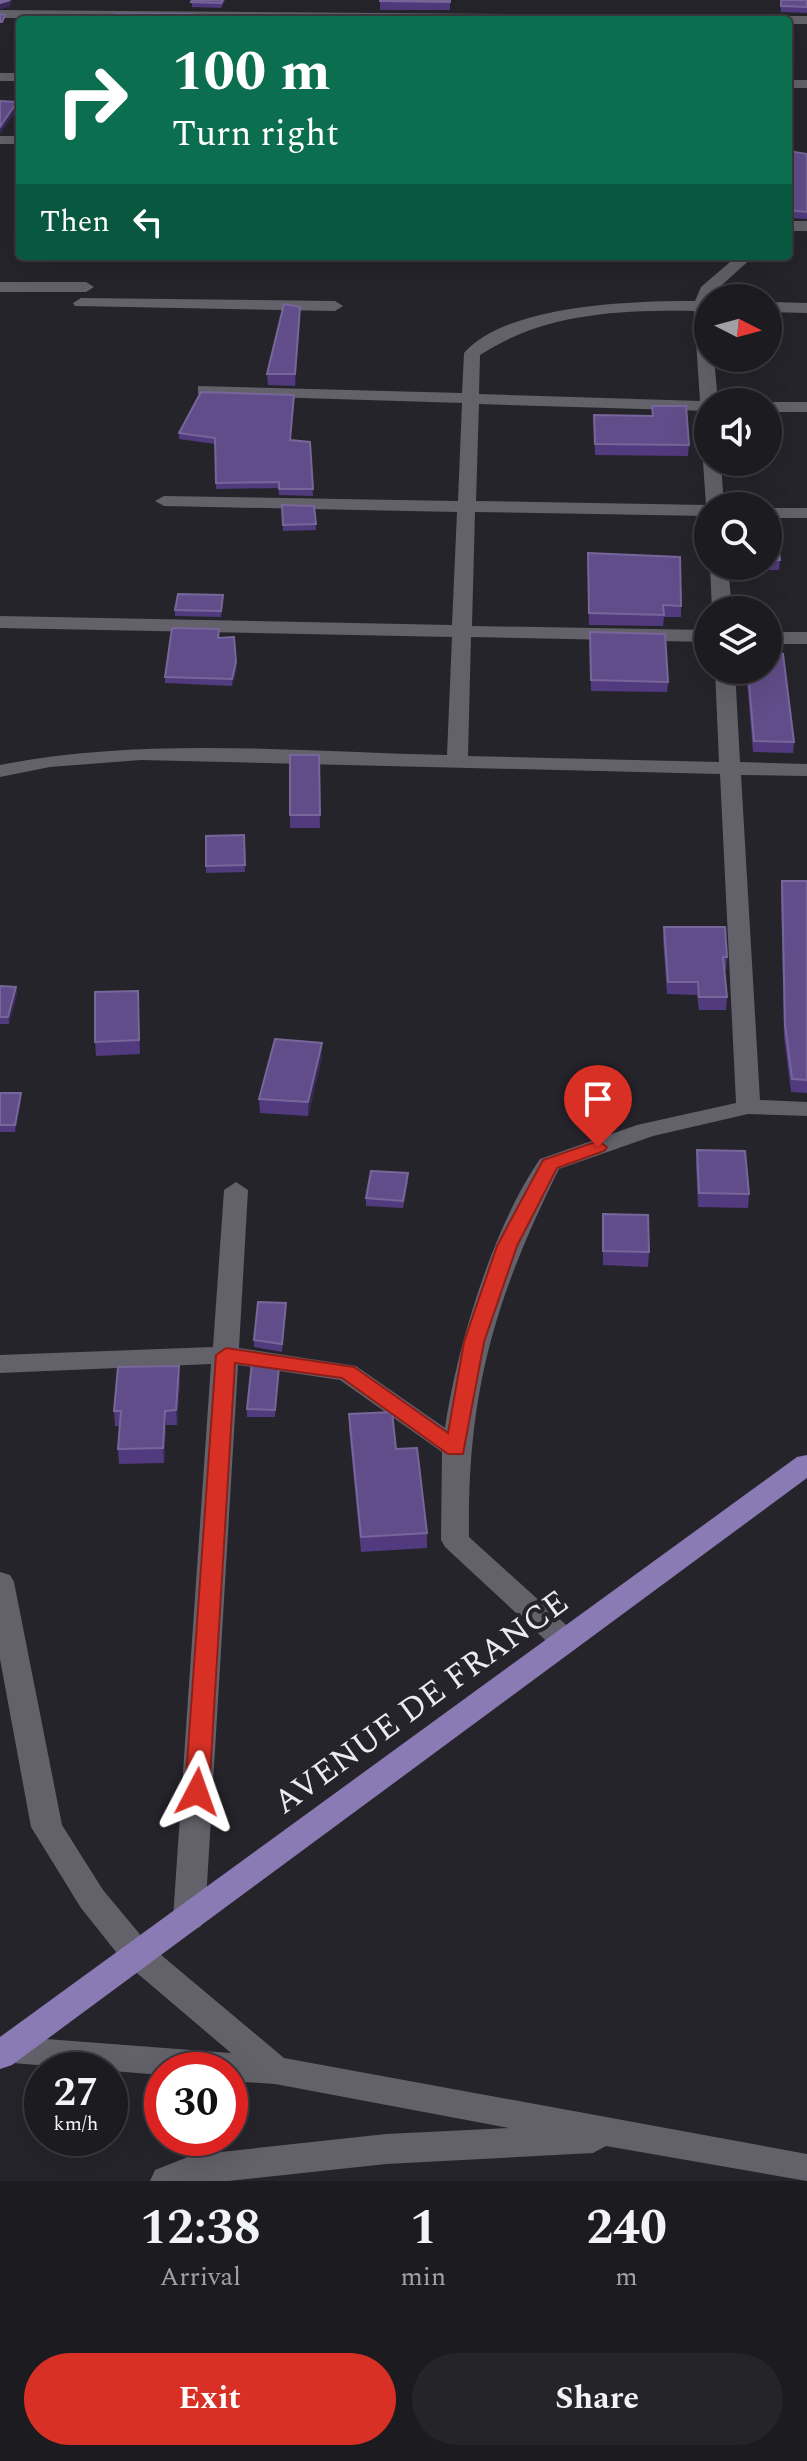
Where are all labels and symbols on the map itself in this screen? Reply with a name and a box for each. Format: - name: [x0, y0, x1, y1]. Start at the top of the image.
- north arrow: [694, 284, 782, 372]
- pin: [564, 1065, 632, 1147]
- street label: AVENUE DE FRANCE: [262, 1577, 580, 1828]
- position arrow: [155, 1750, 239, 1834]
- speed limit sign: 30: [144, 2052, 248, 2156]

